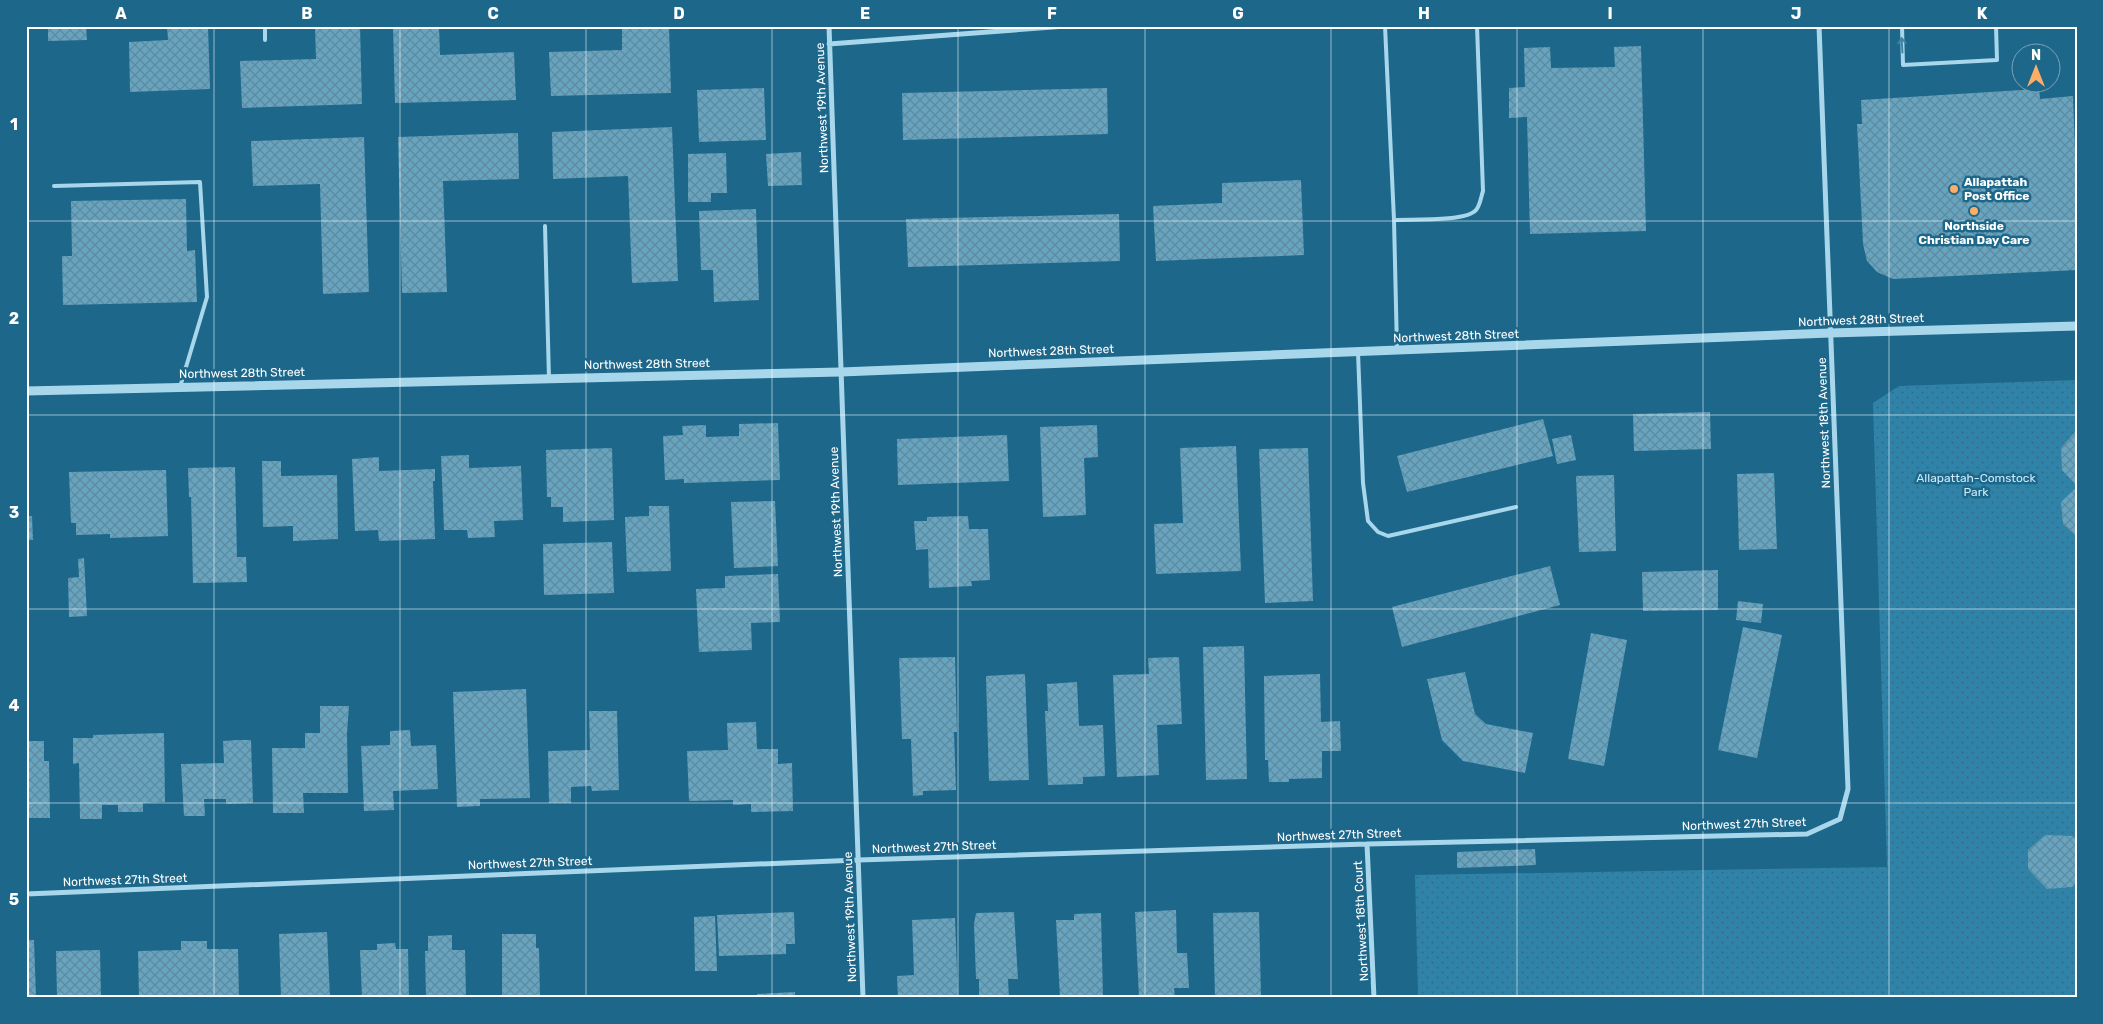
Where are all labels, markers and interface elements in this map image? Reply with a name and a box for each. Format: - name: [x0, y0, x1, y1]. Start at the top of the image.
- text: A: [115, 4, 127, 23]
- text: B: [301, 4, 313, 23]
- text: C: [487, 4, 499, 23]
- text: D: [673, 4, 685, 23]
- text: E: [860, 4, 870, 23]
- text: F: [1047, 4, 1057, 23]
- text: G: [1232, 4, 1244, 23]
- text: H: [1418, 4, 1430, 23]
- text: I: [1607, 4, 1613, 23]
- text: J: [1791, 4, 1801, 23]
- text: K: [1977, 4, 1988, 23]
- one-way arrow: [1898, 38, 1907, 54]
- street label: Northwest 19th Avenue: [813, 42, 831, 173]
- north arrow: [2010, 42, 2060, 92]
- text: N: [2031, 47, 2041, 64]
- text: 1: [10, 115, 18, 134]
- place label: Allapattah Post Office: [1964, 175, 2029, 203]
- marker: Allapattah Post Office: [1948, 183, 1960, 195]
- marker: Northside Christian Day Care: [1968, 205, 1980, 217]
- place label: Northside Christian Day Care: [1918, 219, 2030, 247]
- text: 2: [9, 309, 19, 328]
- street label: Northwest 28th Street: [1798, 311, 1924, 329]
- street label: Northwest 28th Street: [1393, 327, 1519, 345]
- street label: Northwest 28th Street: [988, 342, 1114, 360]
- street label: Northwest 28th Street: [584, 356, 710, 372]
- street label: Northwest 18th Avenue: [1815, 357, 1833, 489]
- street label: Northwest 28th Street: [179, 365, 305, 381]
- street label: Northwest 19th Avenue: [827, 446, 845, 577]
- park label: Allapattah-Comstock Park: [1916, 471, 2036, 499]
- text: 3: [9, 503, 19, 522]
- text: 4: [9, 696, 20, 715]
- street label: Northwest 27th Street: [1682, 815, 1807, 833]
- street label: Northwest 27th Street: [1277, 826, 1402, 844]
- street label: Northwest 27th Street: [872, 838, 997, 856]
- street label: Northwest 19th Avenue: [841, 851, 859, 982]
- street label: Northwest 27th Street: [468, 854, 593, 872]
- street label: Northwest 18th Court: [1351, 860, 1371, 982]
- street label: Northwest 27th Street: [63, 871, 188, 889]
- text: 5: [9, 890, 19, 909]

